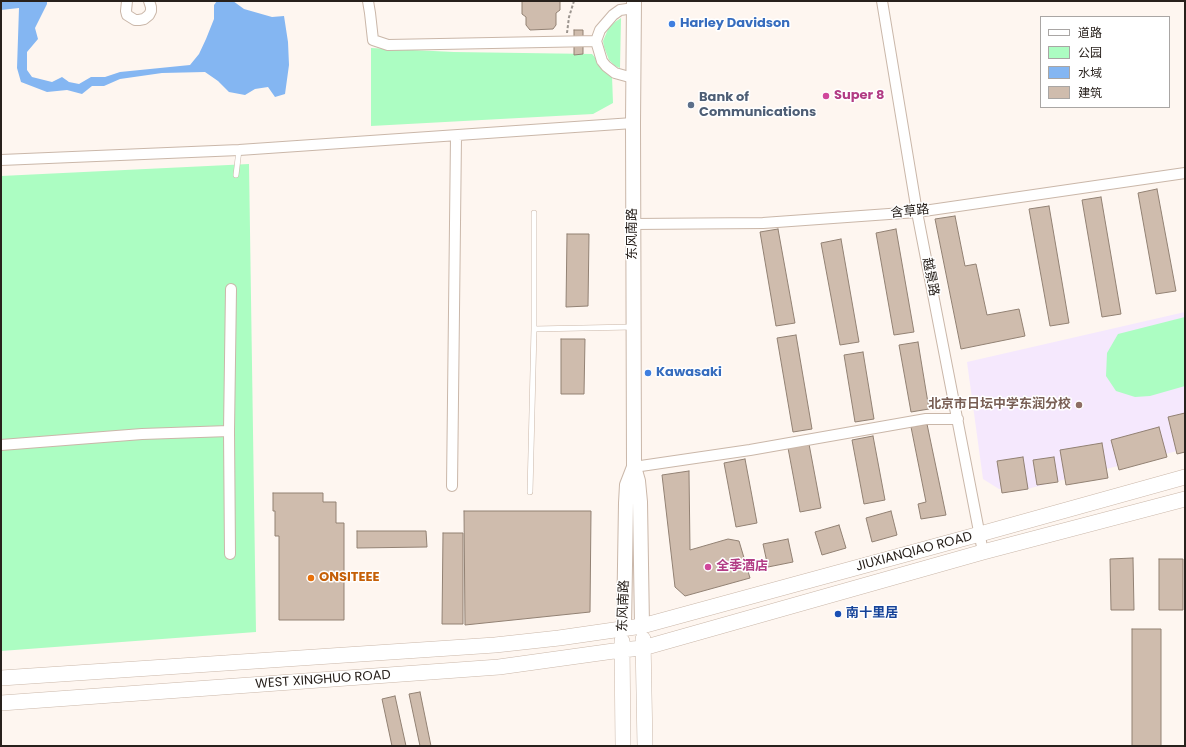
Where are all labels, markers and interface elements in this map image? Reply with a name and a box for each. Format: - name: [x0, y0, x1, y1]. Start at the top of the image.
- place label: Harley Davidson: [680, 16, 790, 32]
- legend: [1040, 16, 1170, 108]
- marker: Harley Davidson: [667, 19, 677, 29]
- text: 道路: [1078, 24, 1102, 41]
- text: 公园: [1078, 44, 1102, 61]
- text: 水域: [1078, 64, 1102, 81]
- text: 建筑: [1078, 84, 1102, 101]
- place label: Super 8: [834, 88, 884, 104]
- place label: Bank of Communications: [699, 90, 816, 121]
- marker: Super 8: [821, 91, 831, 101]
- marker: Bank of Communications: [686, 100, 696, 110]
- street label: 含草路: [890, 202, 930, 222]
- street label: 东风南路: [625, 208, 641, 260]
- street label: 越景路: [919, 256, 941, 298]
- place label: Kawasaki: [656, 365, 722, 381]
- marker: Kawasaki: [643, 368, 653, 378]
- place label: 北京市日坛中学东润分校: [928, 397, 1071, 413]
- marker: 北京市日坛中学东润分校: [1074, 400, 1084, 410]
- street label: JIUXIANQIAO ROAD: [854, 529, 974, 575]
- place label: 全季酒店: [716, 559, 768, 575]
- marker: 全季酒店: [703, 562, 713, 572]
- place label: ONSITEEE: [319, 570, 380, 586]
- marker: ONSITEEE: [306, 573, 316, 583]
- street label: 东风南路: [615, 580, 633, 632]
- place label: 南十里居: [846, 606, 898, 622]
- marker: 南十里居: [833, 609, 843, 619]
- street label: WEST XINGHUO ROAD: [255, 667, 391, 693]

